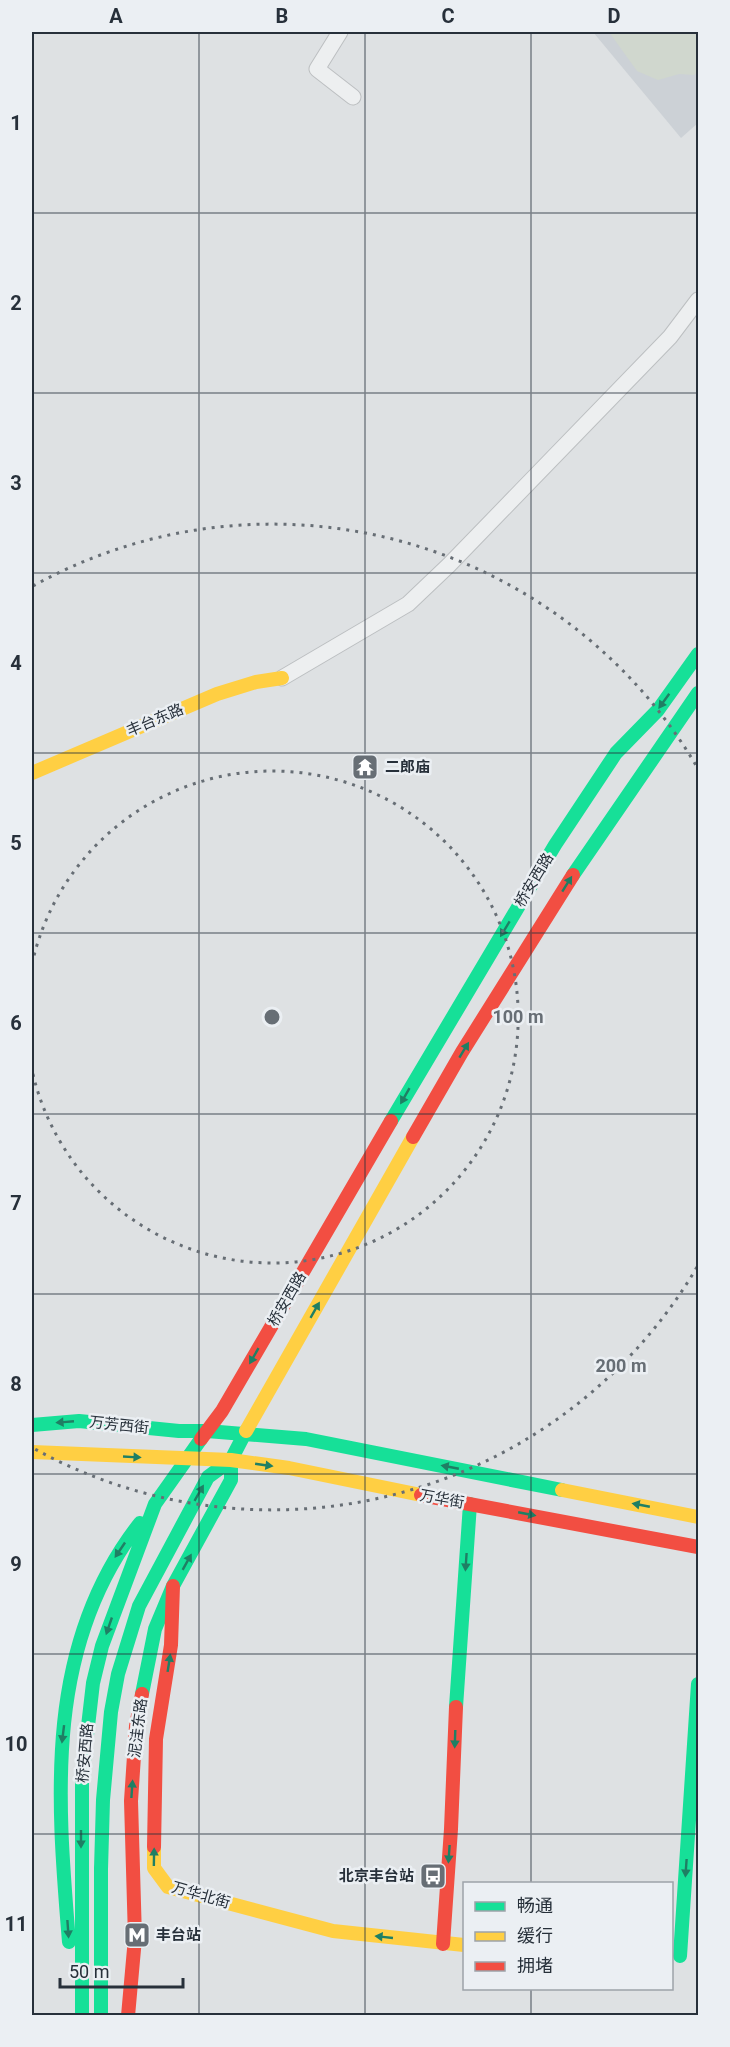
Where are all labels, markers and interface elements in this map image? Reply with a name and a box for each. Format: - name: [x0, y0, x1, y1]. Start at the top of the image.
- text: A: [109, 4, 123, 28]
- text: B: [276, 4, 288, 28]
- text: C: [441, 4, 455, 28]
- text: D: [608, 4, 621, 28]
- text: 1: [10, 111, 22, 135]
- text: 2: [10, 291, 22, 315]
- text: 3: [10, 471, 22, 495]
- text: 4: [10, 651, 22, 675]
- one-way arrow: [658, 693, 670, 709]
- street label: 丰台东路: [124, 700, 186, 740]
- temple icon: 二郎庙: [350, 752, 380, 782]
- place label: 二郎庙: [385, 758, 430, 776]
- text: 5: [10, 831, 22, 855]
- street label: 桥安西路: [511, 850, 557, 910]
- one-way arrow: [562, 876, 573, 892]
- one-way arrow: [499, 921, 510, 937]
- text: 100 m: [492, 1006, 544, 1027]
- centre of rings: [262, 1007, 282, 1027]
- text: 6: [10, 1011, 22, 1035]
- one-way arrow: [459, 1041, 469, 1058]
- one-way arrow: [400, 1088, 410, 1105]
- text: 7: [10, 1191, 22, 1215]
- street label: 桥安西路: [264, 1269, 310, 1329]
- one-way arrow: [309, 1302, 320, 1318]
- one-way arrow: [249, 1348, 260, 1364]
- text: 200 m: [595, 1355, 647, 1376]
- text: 8: [10, 1372, 22, 1396]
- street label: 万芳西街: [88, 1413, 150, 1437]
- one-way arrow: [56, 1417, 75, 1427]
- one-way arrow: [122, 1452, 141, 1461]
- one-way arrow: [255, 1460, 274, 1469]
- one-way arrow: [440, 1462, 459, 1471]
- one-way arrow: [194, 1484, 204, 1501]
- street label: 万华街: [418, 1486, 466, 1512]
- one-way arrow: [631, 1500, 650, 1509]
- one-way arrow: [518, 1510, 537, 1519]
- one-way arrow: [115, 1542, 126, 1558]
- text: 9: [10, 1552, 22, 1576]
- one-way arrow: [182, 1553, 192, 1570]
- one-way arrow: [461, 1553, 470, 1572]
- one-way arrow: [103, 1617, 113, 1635]
- one-way arrow: [164, 1653, 173, 1672]
- street label: 泥洼东路: [125, 1697, 151, 1759]
- street label: 桥安西路: [73, 1722, 97, 1784]
- one-way arrow: [58, 1725, 68, 1744]
- one-way arrow: [450, 1730, 459, 1749]
- text: 10: [5, 1732, 27, 1756]
- one-way arrow: [128, 1780, 137, 1799]
- one-way arrow: [76, 1830, 86, 1849]
- one-way arrow: [444, 1844, 454, 1863]
- one-way arrow: [149, 1847, 159, 1866]
- one-way arrow: [681, 1859, 691, 1878]
- bus stop icon: 北京丰台站: [418, 1861, 448, 1891]
- place label: 北京丰台站: [339, 1867, 414, 1885]
- street label: 万华北街: [170, 1878, 232, 1912]
- legend: [463, 1882, 673, 1990]
- text: 畅通: [517, 1895, 553, 1916]
- text: 11: [5, 1912, 27, 1936]
- one-way arrow: [63, 1920, 72, 1939]
- metro station icon: 丰台站: [122, 1920, 152, 1950]
- text: 缓行: [517, 1925, 553, 1946]
- place label: 丰台站: [156, 1926, 201, 1944]
- one-way arrow: [375, 1932, 394, 1942]
- scale bar: [60, 1951, 183, 1989]
- text: 拥堵: [517, 1955, 553, 1976]
- text: 50 m: [69, 1961, 109, 1982]

